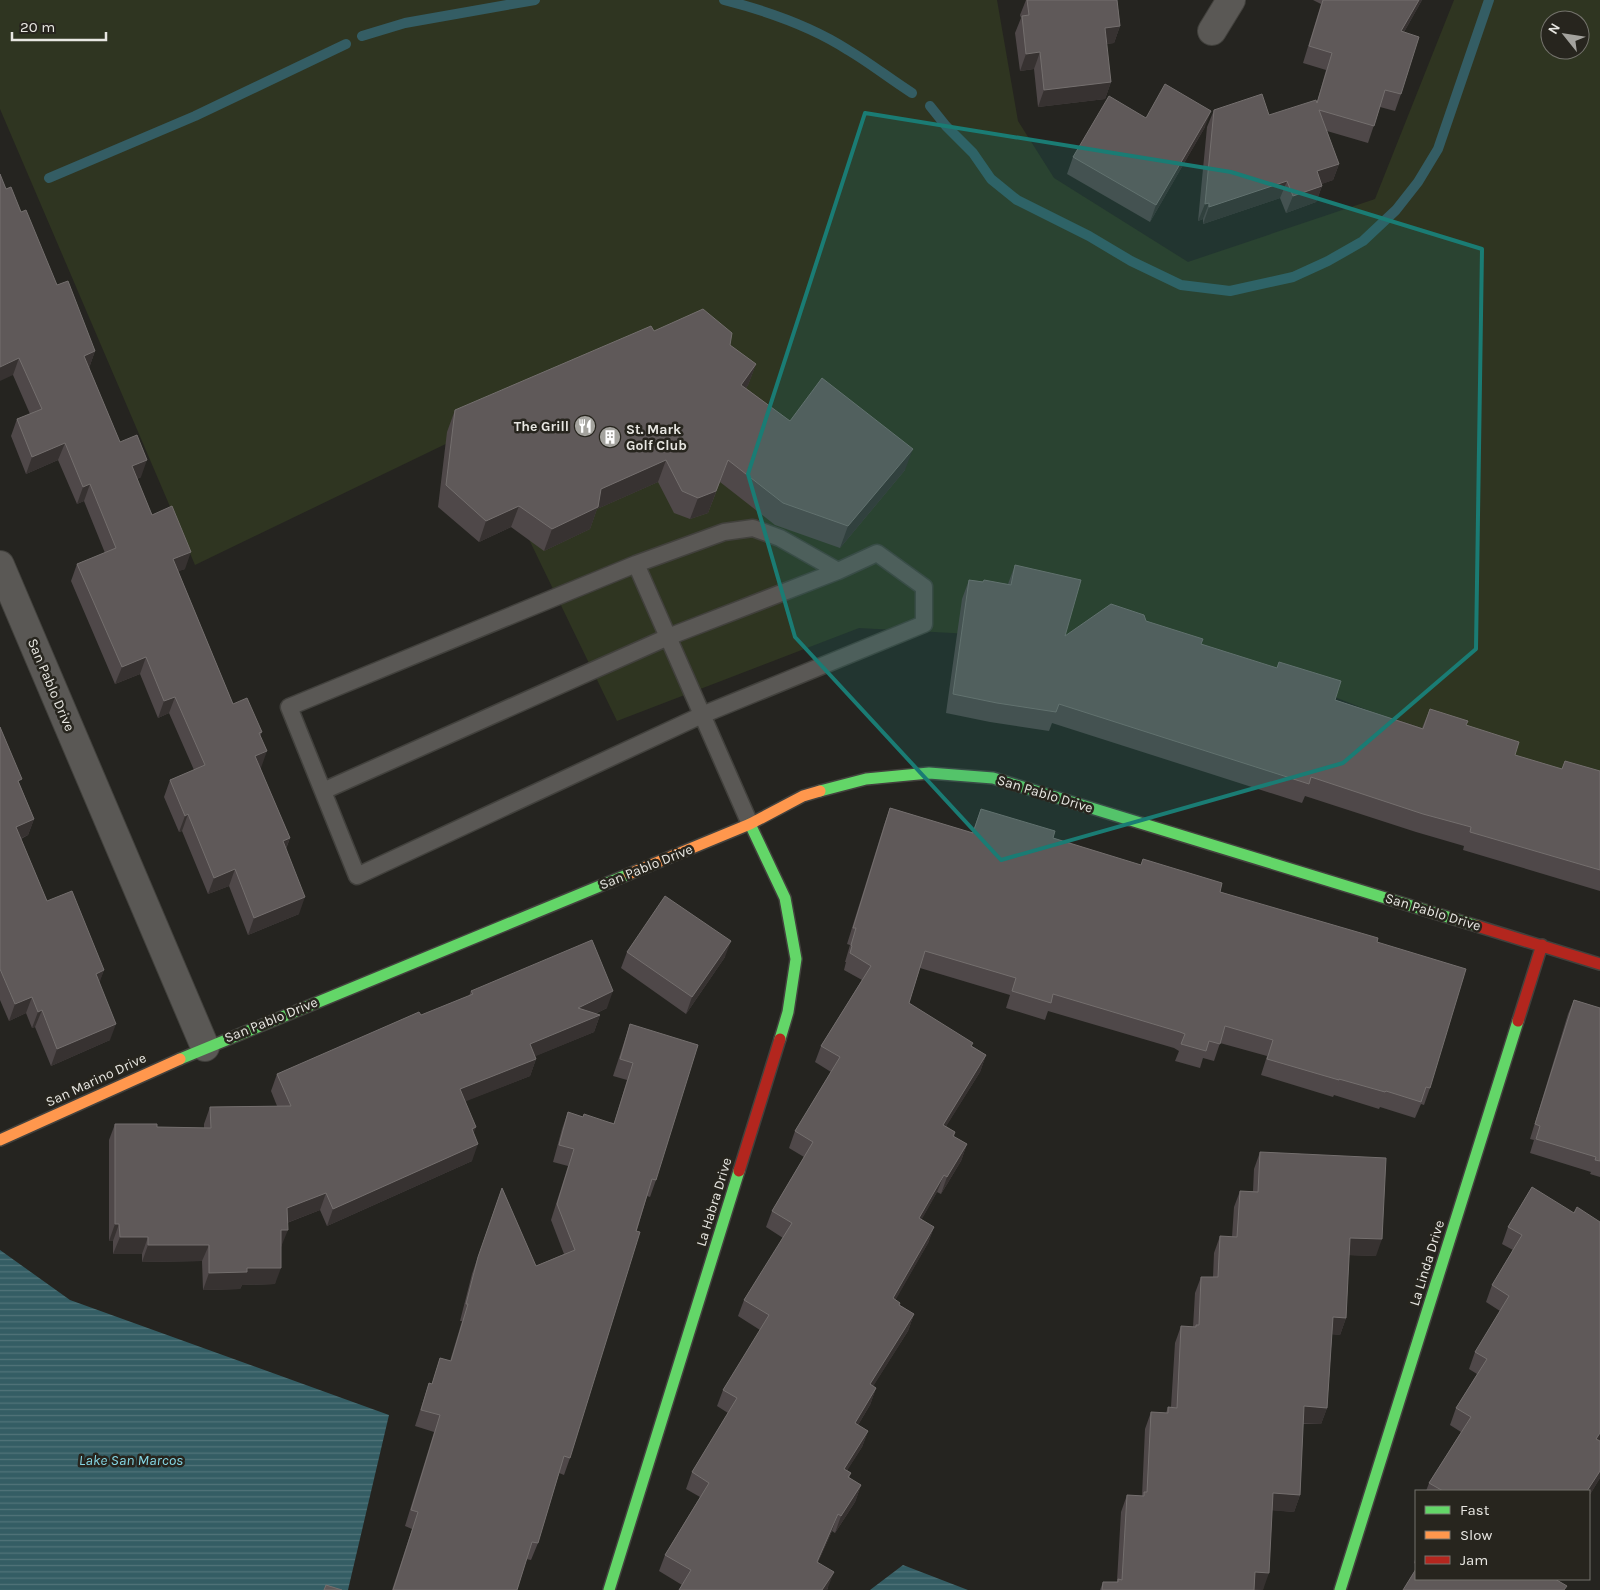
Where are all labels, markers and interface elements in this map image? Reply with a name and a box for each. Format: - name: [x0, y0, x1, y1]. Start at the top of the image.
- scale bar: [12, 10, 106, 42]
- north arrow: [1540, 10, 1590, 60]
- text: 20 m: [20, 18, 55, 36]
- text: N: [1544, 20, 1564, 37]
- restaurant icon: The Grill: [573, 414, 597, 438]
- place label: The Grill: [514, 418, 569, 435]
- place label: St. Mark Golf Club: [626, 421, 687, 454]
- building icon: St. Mark Golf Club: [598, 425, 622, 449]
- street label: San Pablo Drive: [24, 636, 78, 734]
- street label: San Pablo Drive: [995, 771, 1095, 817]
- street label: San Pablo Drive: [597, 841, 695, 893]
- street label: San Pablo Drive: [1383, 889, 1483, 935]
- street label: San Pablo Drive: [222, 994, 320, 1046]
- street label: San Marino Drive: [43, 1049, 149, 1111]
- street label: La Habra Drive: [692, 1156, 736, 1248]
- street label: La Linda Drive: [1406, 1218, 1448, 1308]
- water label: Lake San Marcos: [79, 1451, 183, 1469]
- legend: [1415, 1490, 1590, 1580]
- text: Fast: [1460, 1501, 1490, 1519]
- text: Slow: [1460, 1526, 1492, 1544]
- text: Jam: [1460, 1551, 1488, 1569]

